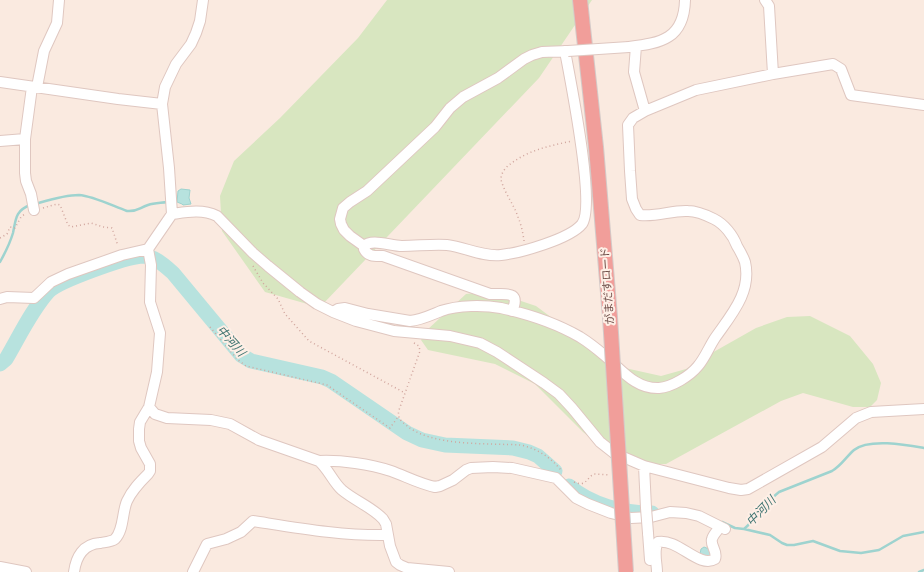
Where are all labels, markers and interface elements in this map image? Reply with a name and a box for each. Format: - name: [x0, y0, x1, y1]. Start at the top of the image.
- street label: がまだすロード: [597, 247, 617, 325]
- water label: 中河川: [213, 322, 250, 361]
- water label: 中河川: [743, 491, 781, 530]

